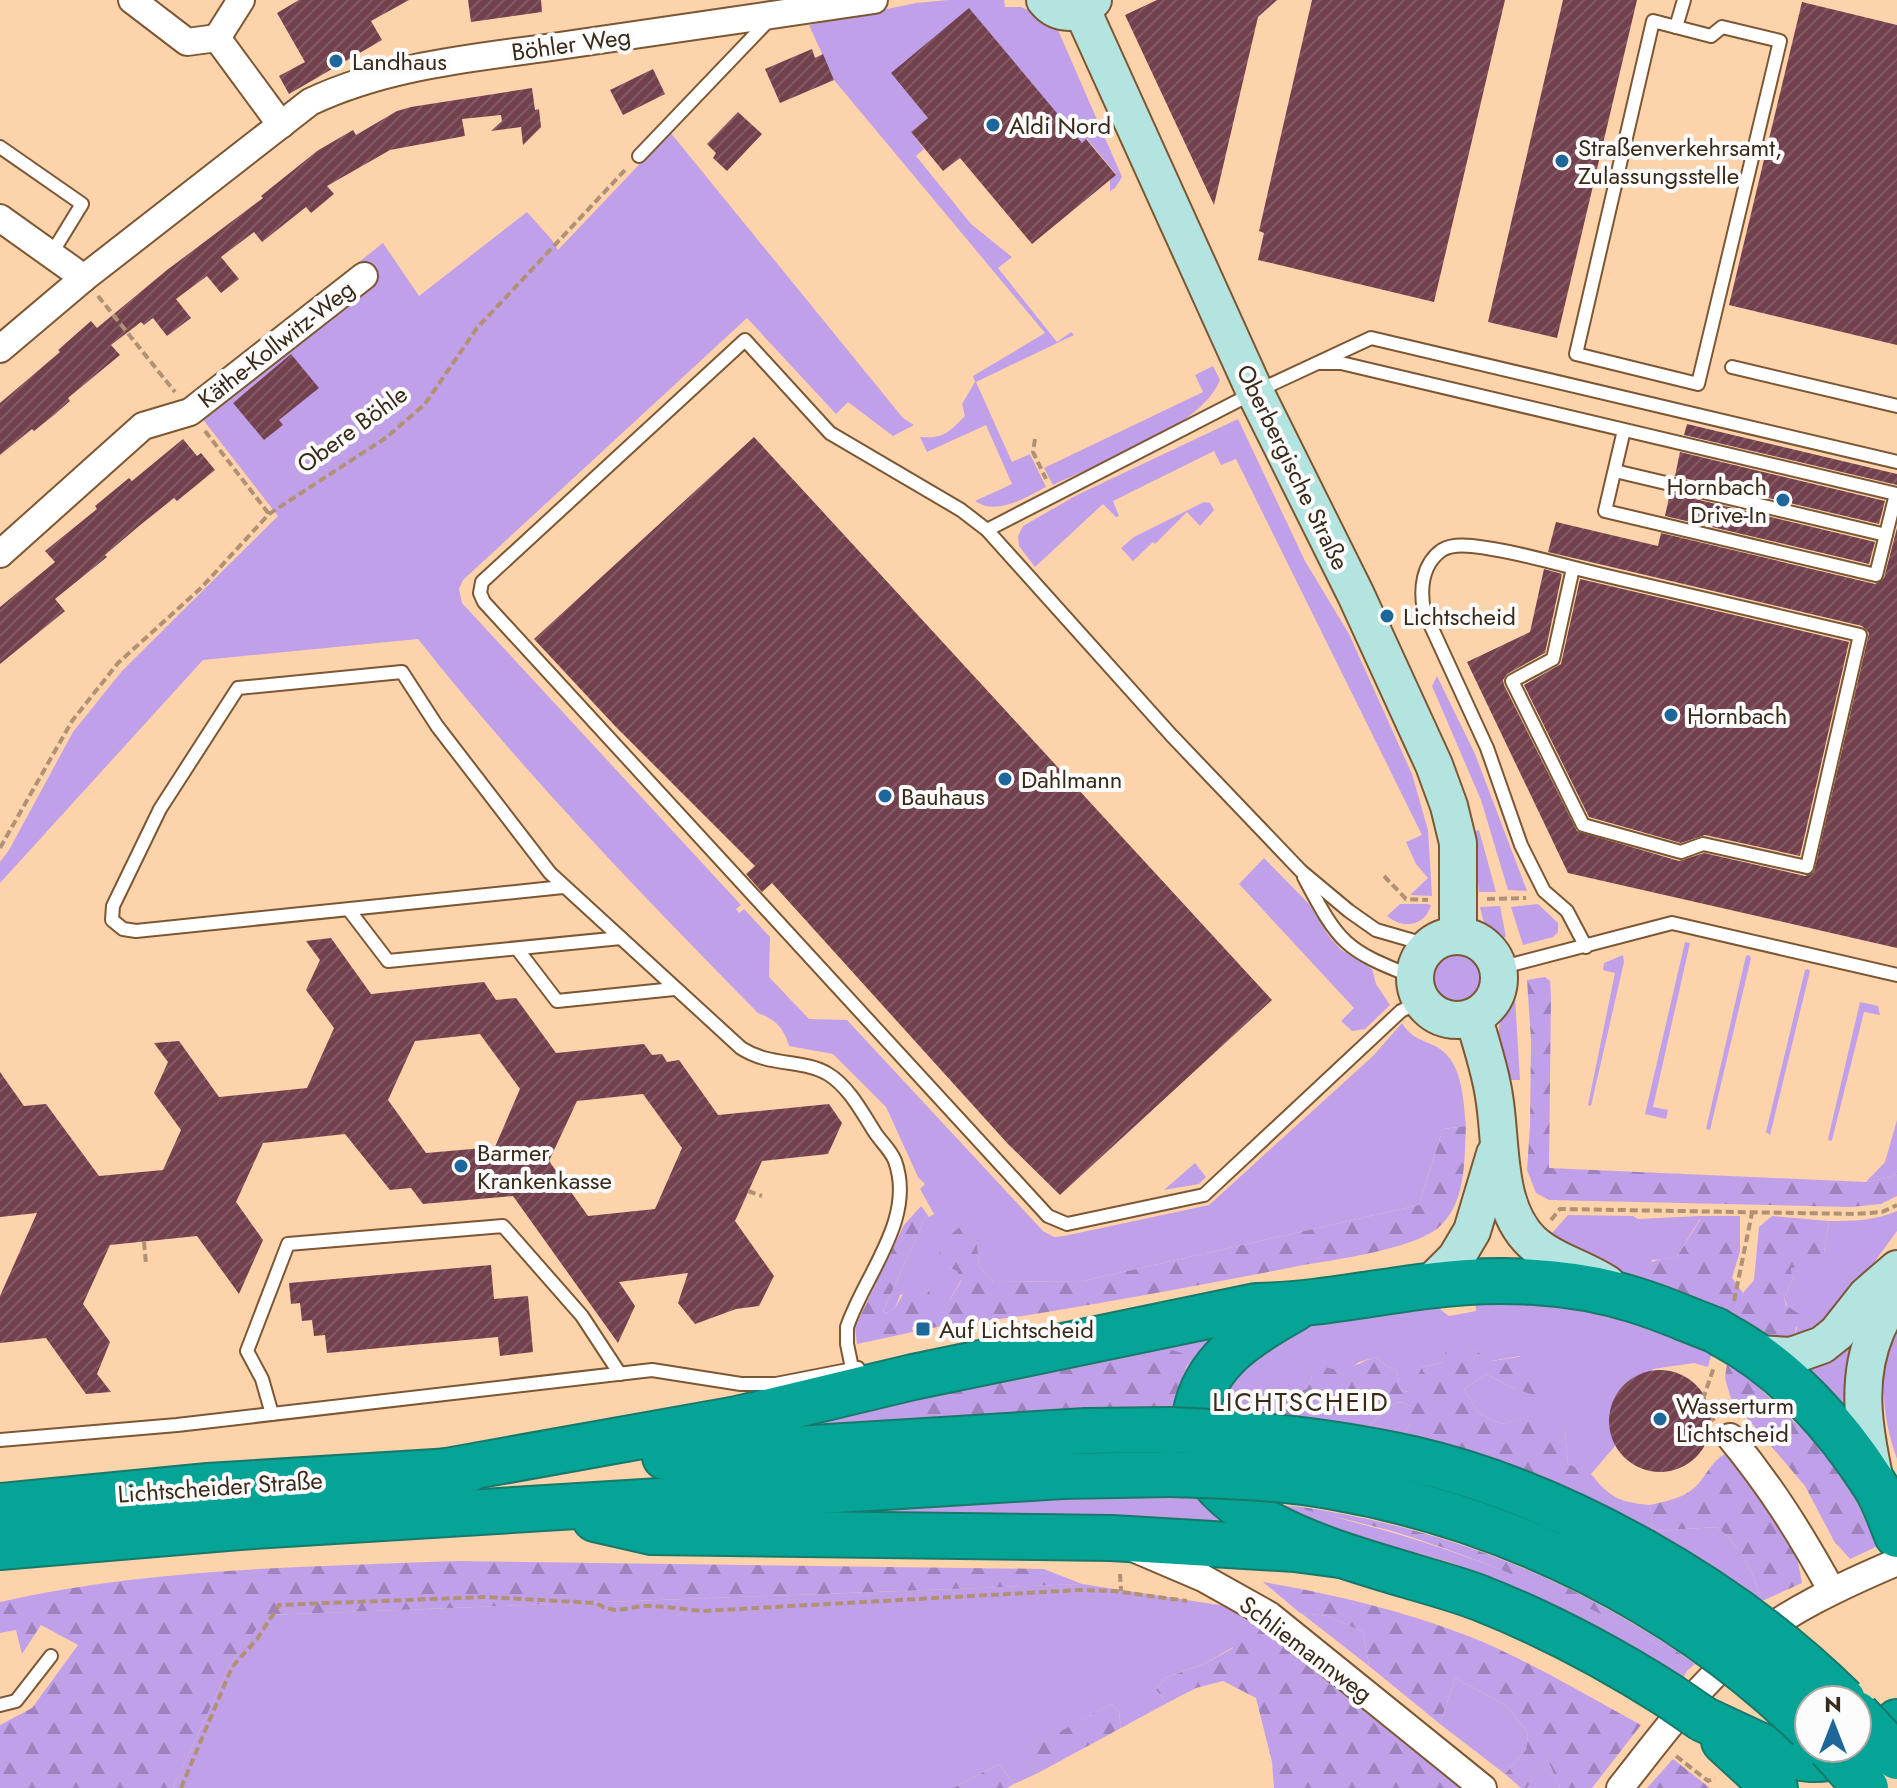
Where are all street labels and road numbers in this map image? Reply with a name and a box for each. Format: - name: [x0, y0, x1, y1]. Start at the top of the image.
- street label: Böhler Weg: [509, 18, 633, 70]
- street label: Käthe-Kollwitz-Weg: [190, 272, 362, 416]
- street label: Oberbergische Straße: [1228, 358, 1358, 576]
- street label: Obere Böhle: [289, 377, 415, 481]
- street label: Lichtscheider Straße: [116, 1462, 324, 1512]
- street label: Schliemannweg: [1232, 1587, 1380, 1711]

